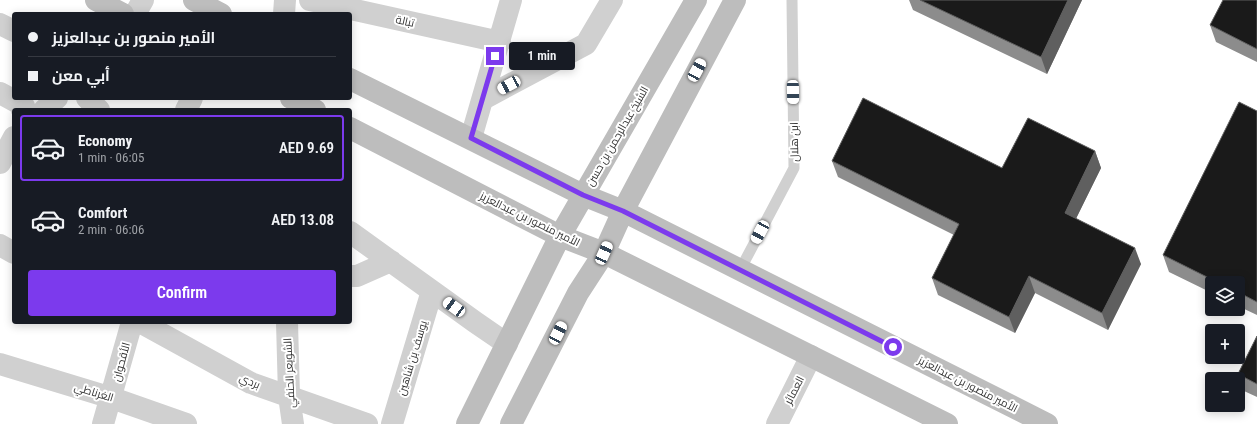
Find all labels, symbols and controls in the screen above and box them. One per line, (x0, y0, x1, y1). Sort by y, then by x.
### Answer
street label: تبالة (394, 13, 416, 30)
text: الأمير منصور بن عبدالعزيز (52, 29, 215, 47)
callout: 1 min (509, 42, 575, 70)
route end (486, 47, 504, 65)
text: 1 min (528, 48, 556, 63)
car (686, 57, 708, 83)
text: أبي معن (52, 67, 110, 85)
car (496, 74, 522, 96)
car (787, 80, 799, 104)
street label: الشيخ عبدالرحمن بن حسن (584, 84, 652, 189)
street label: ابن هلال (788, 122, 801, 162)
icon: car (30, 130, 66, 166)
text: Economy (78, 132, 132, 150)
text: AED 9.69 (279, 139, 334, 157)
text: 1 min · 06:05 (78, 150, 144, 165)
street label: الأمير منصور بن عبدالعزيز (477, 189, 582, 249)
icon: car (30, 202, 66, 238)
text: Comfort (78, 204, 127, 222)
text: AED 13.08 (271, 211, 334, 229)
car (749, 219, 771, 245)
text: 2 min · 06:06 (78, 222, 144, 237)
car (594, 240, 614, 266)
button: Confirm (28, 270, 336, 316)
map controls (1205, 276, 1245, 412)
button: layers (1205, 276, 1245, 316)
car (441, 295, 467, 319)
street label: يوسف بن شاهين (395, 319, 430, 397)
car (547, 320, 569, 346)
button: + (1205, 324, 1245, 364)
street label: الشويعر الحنفي (281, 337, 300, 408)
route start (884, 338, 902, 356)
street label: الأقحوان (110, 341, 133, 383)
street label: الأمير منصور بن عبدالعزيز (915, 353, 1020, 415)
street label: بردي (237, 371, 262, 394)
button: − (1205, 372, 1245, 412)
street label: العمائر (781, 374, 807, 407)
street label: الغرناطي (72, 380, 115, 407)

